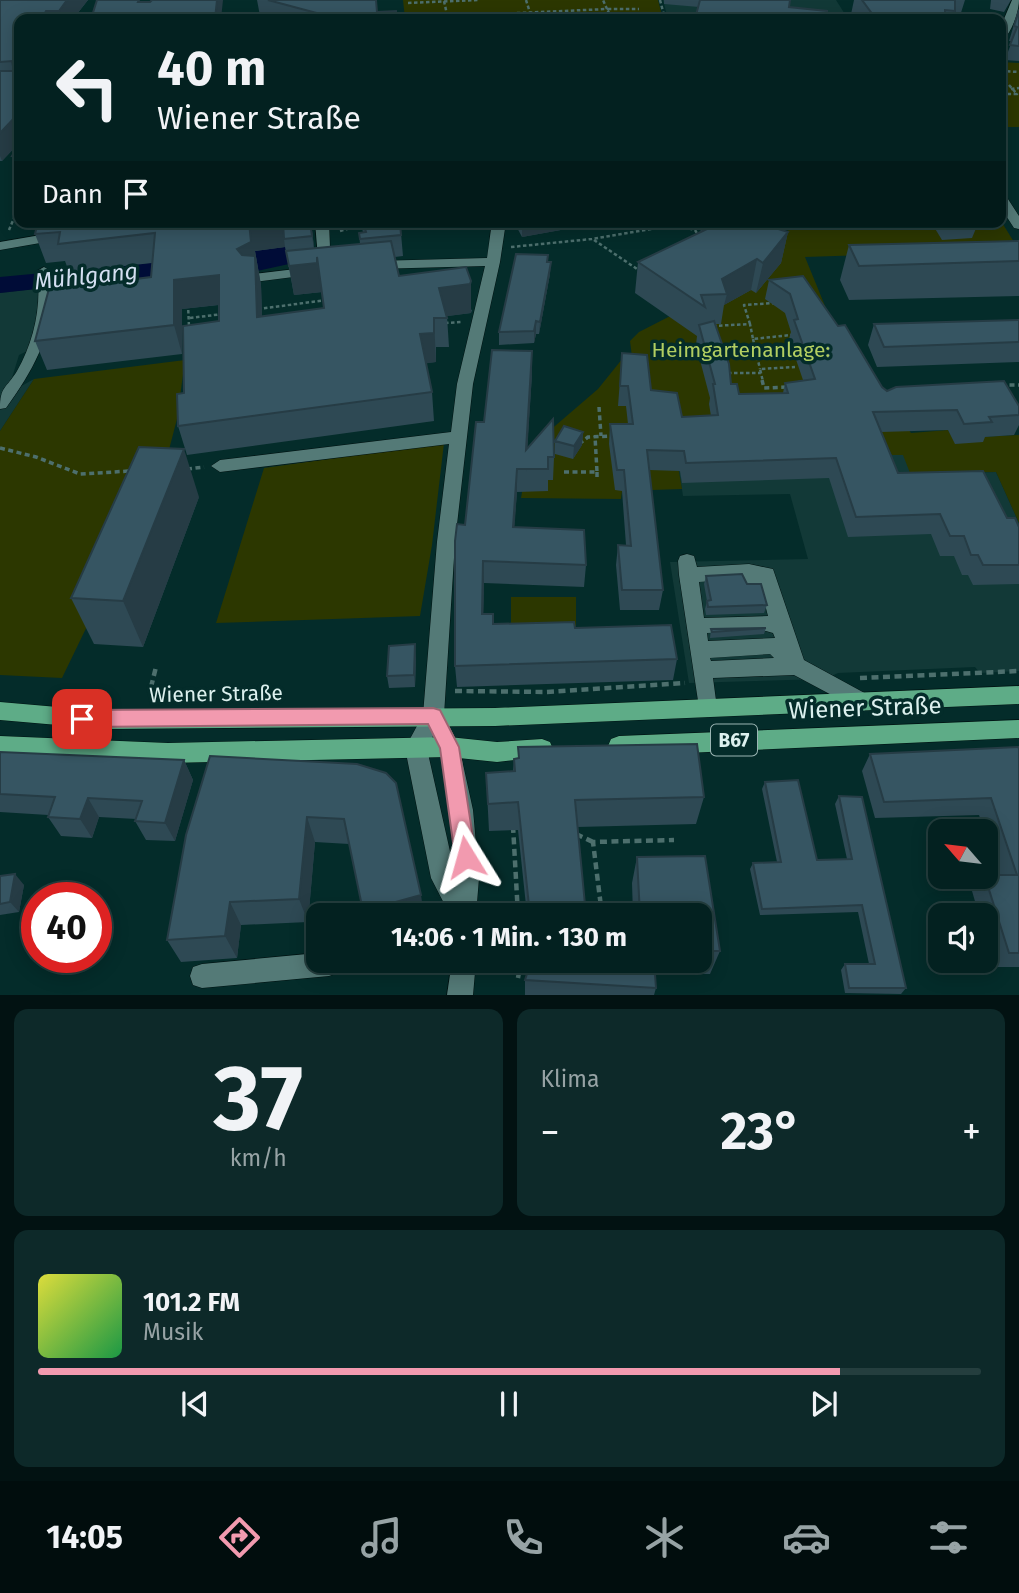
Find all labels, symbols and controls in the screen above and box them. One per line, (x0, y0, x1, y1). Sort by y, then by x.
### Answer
text: 40 m (157, 39, 266, 98)
icon: left (42, 42, 133, 133)
text: Wiener Straße (157, 99, 361, 137)
icon: arrive (117, 175, 155, 213)
text: Dann (42, 179, 103, 210)
water label: Mühlgang (33, 257, 139, 295)
park label: Heimgartenanlage: (652, 337, 830, 363)
street label: Wiener Straße (149, 680, 283, 708)
pin (52, 689, 112, 749)
street label: Wiener Straße (788, 691, 942, 725)
icon: arrive (63, 700, 101, 738)
road number: B67 (711, 724, 757, 755)
north arrow (928, 819, 998, 889)
map controls (928, 819, 998, 973)
position arrow (429, 820, 503, 894)
speed limit sign: 40 (21, 882, 112, 973)
button: sound (928, 903, 998, 973)
text: 14:06 · 1 Min. · 130 m (391, 922, 627, 953)
text: 37 (214, 1044, 303, 1153)
text: Klima (541, 1065, 600, 1093)
text: 23° (720, 1100, 801, 1163)
text: − (541, 1109, 560, 1155)
text: + (962, 1109, 981, 1155)
text: km/h (230, 1144, 287, 1172)
text: 101.2 FM (143, 1287, 240, 1318)
text: Musik (143, 1318, 203, 1346)
icon: previous (176, 1385, 214, 1423)
icon: pause (490, 1385, 528, 1423)
icon: next (805, 1385, 843, 1423)
icon: directions (215, 1513, 264, 1562)
icon: music (357, 1513, 406, 1562)
icon: phone (499, 1513, 548, 1562)
icon: climate (640, 1513, 689, 1562)
icon: car (782, 1513, 831, 1562)
icon: filters (924, 1513, 973, 1562)
text: 14:05 (46, 1518, 123, 1556)

